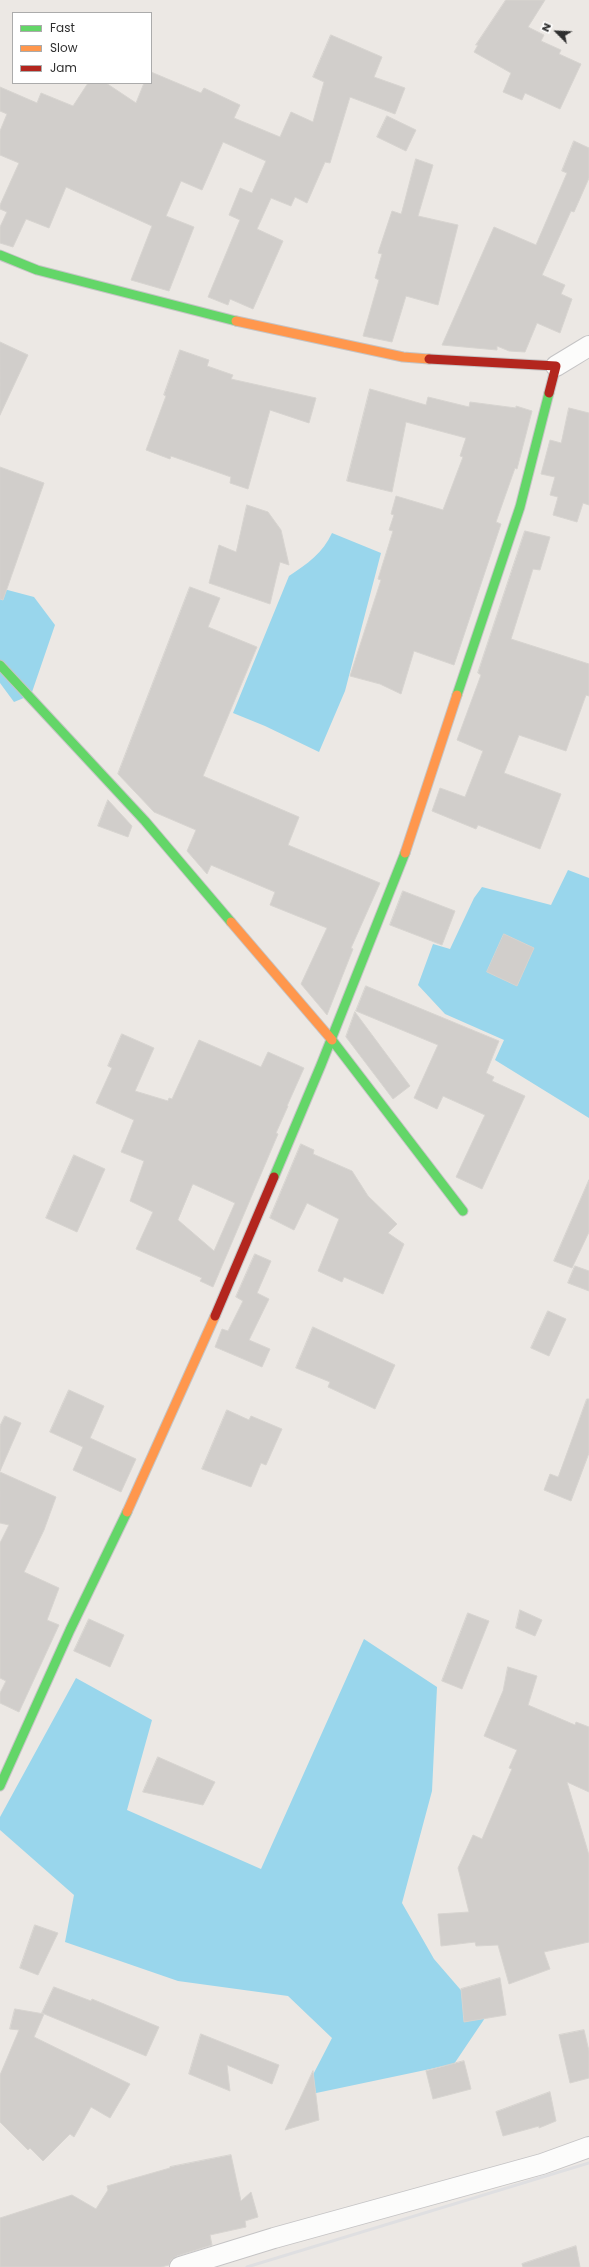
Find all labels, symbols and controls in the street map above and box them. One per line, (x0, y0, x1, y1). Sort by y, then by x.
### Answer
legend (12, 12, 152, 84)
north arrow (537, 12, 577, 52)
text: Fast (50, 19, 75, 36)
text: N (537, 20, 555, 34)
text: Slow (50, 39, 78, 56)
text: Jam (50, 59, 77, 76)

